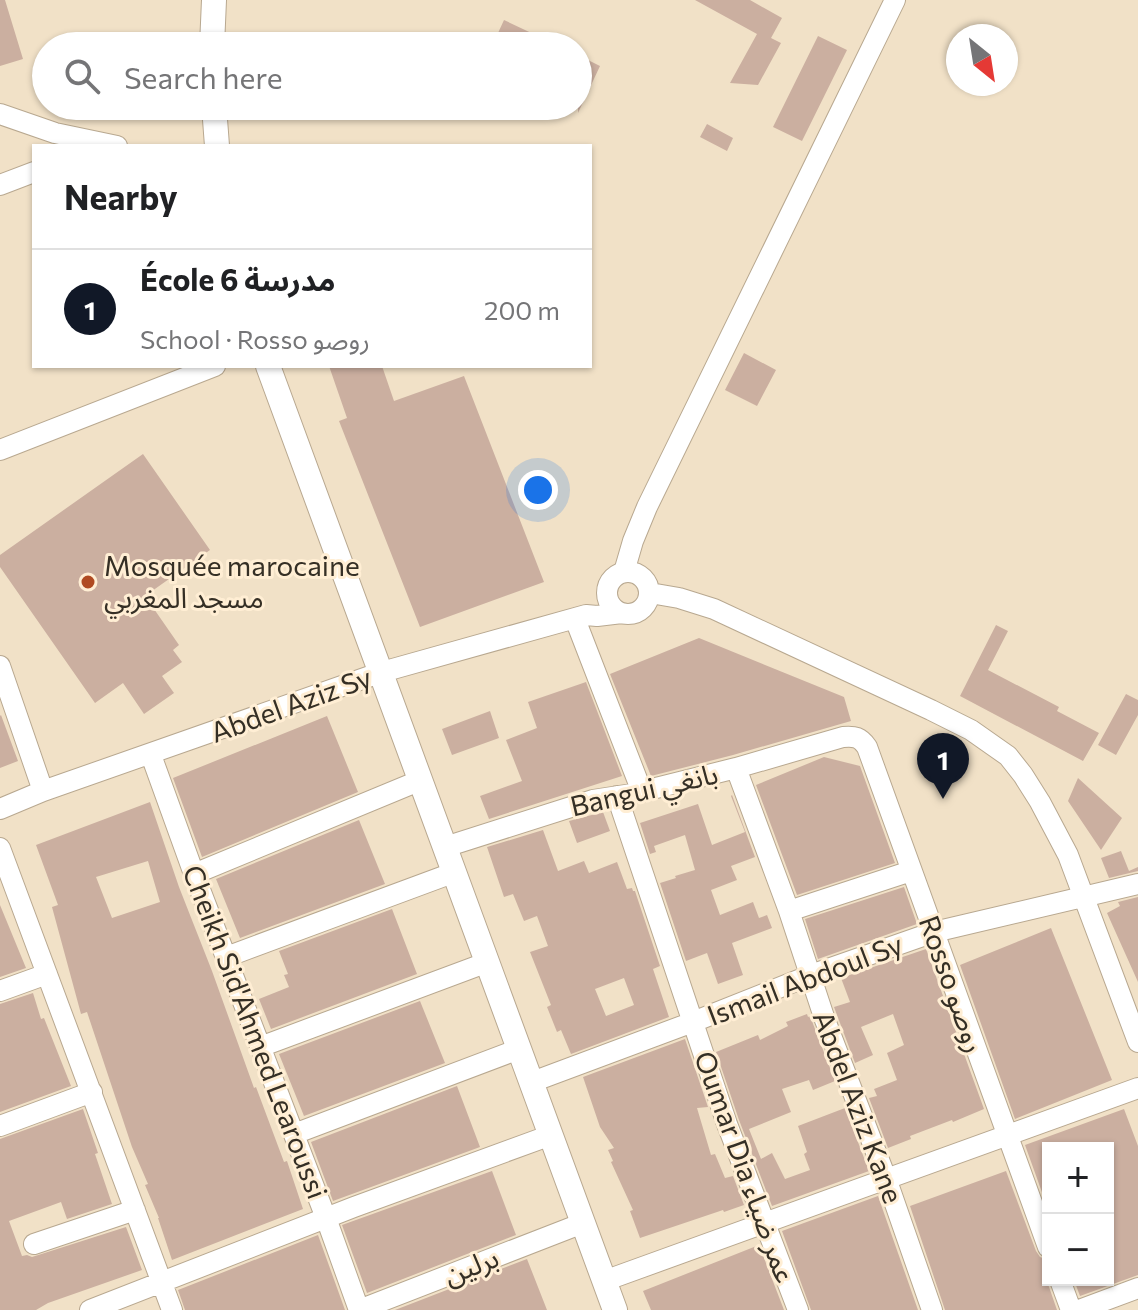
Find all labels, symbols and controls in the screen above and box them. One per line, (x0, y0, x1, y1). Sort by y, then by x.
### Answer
north arrow (946, 24, 1018, 96)
search box (32, 32, 592, 120)
icon: search (60, 54, 104, 98)
text: Search here (124, 58, 283, 95)
text: Nearby (64, 175, 178, 217)
text: École 6 مدرسة (140, 260, 335, 297)
text: 1 (84, 294, 96, 325)
text: 200 m (484, 294, 560, 325)
text: School · Rosso روصو (140, 323, 370, 354)
your location (518, 470, 558, 510)
place label: Mosquée marocaine مسجد المغربي (104, 548, 360, 619)
marker: Mosquée marocaine مسجد المغربي (79, 573, 97, 591)
street label: Abdel Aziz Sy (205, 659, 376, 749)
pin: 1 (917, 733, 969, 799)
street label: Bangui بانغي (567, 756, 722, 828)
street label: Cheikh Sid'Ahmed Learoussi (176, 860, 335, 1203)
street label: Rosso روصو (912, 911, 993, 1057)
street label: Ismail Abdoul Sy (702, 926, 907, 1032)
street label: Abdel Aziz Kane (807, 1006, 911, 1208)
street label: Oumar Dia عمر ضياء (687, 1046, 804, 1287)
map controls (1042, 1142, 1114, 1286)
button: + (1042, 1142, 1114, 1214)
button: − (1042, 1214, 1114, 1286)
street label: برلين (438, 1239, 503, 1292)

